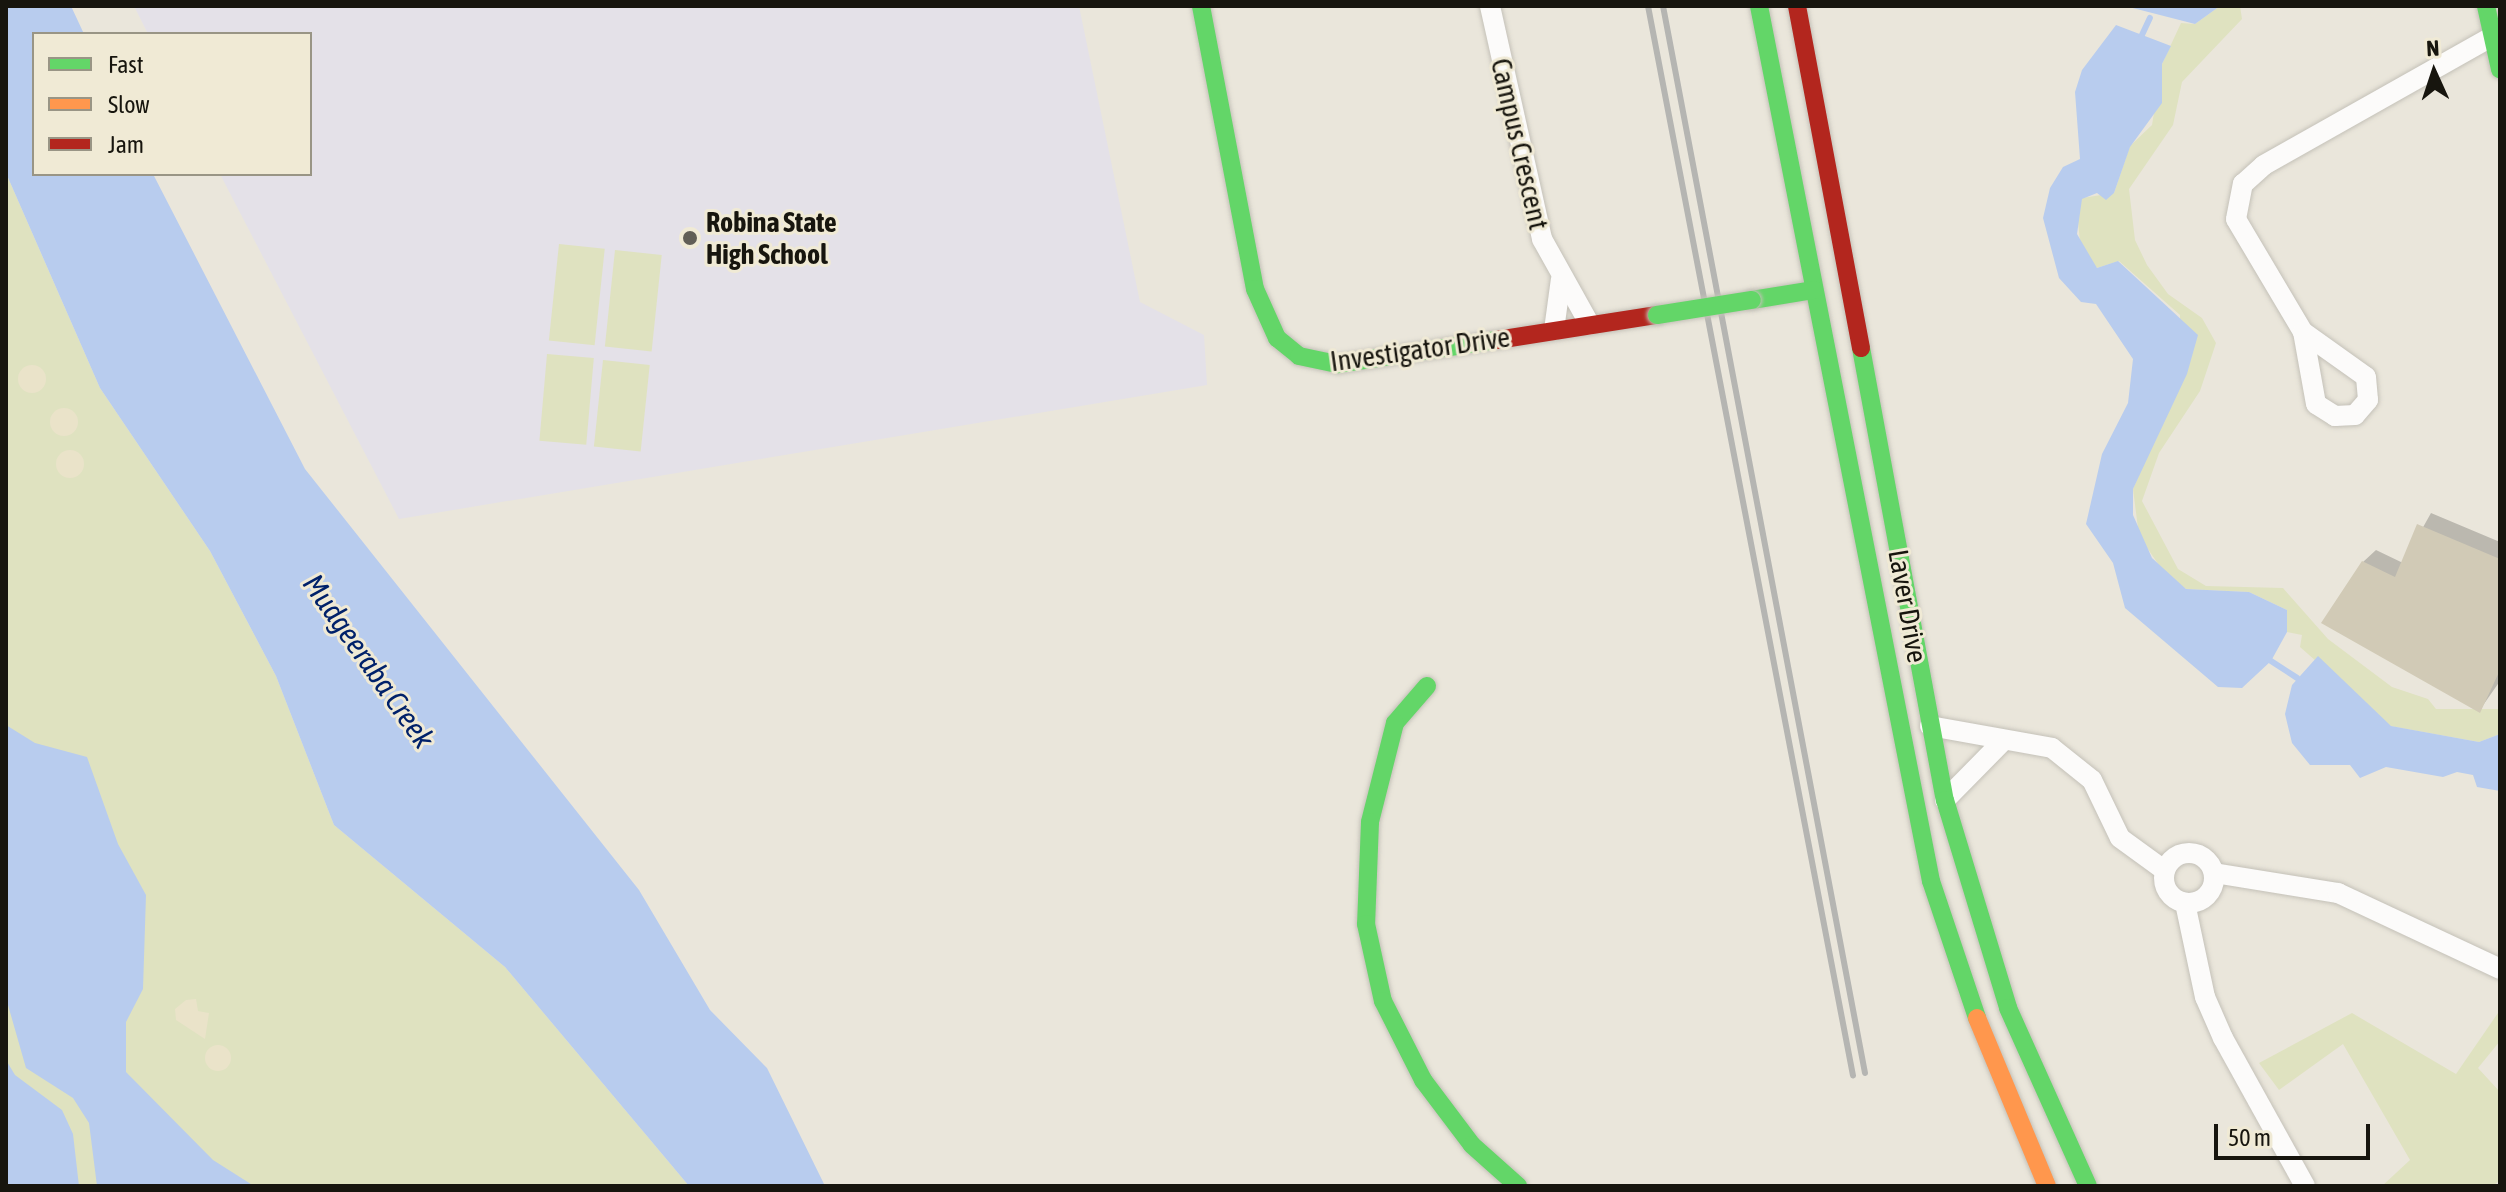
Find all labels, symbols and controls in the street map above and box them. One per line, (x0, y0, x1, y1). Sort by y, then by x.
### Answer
legend (32, 32, 312, 176)
north arrow (2394, 32, 2474, 112)
text: N (2426, 35, 2440, 61)
text: Fast (108, 51, 144, 78)
street label: Campus Crescent (1484, 55, 1556, 233)
text: Slow (108, 91, 150, 118)
text: Jam (108, 131, 144, 158)
place label: Robina State High School (706, 205, 837, 271)
marker: Robina State High School (681, 229, 699, 247)
street label: Investigator Drive (1328, 320, 1512, 378)
street label: Laver Drive (1882, 547, 1934, 665)
water label: Mudgeeraba Creek (296, 567, 442, 755)
scale bar (2218, 1108, 2374, 1158)
text: 50 m (2228, 1124, 2271, 1151)

